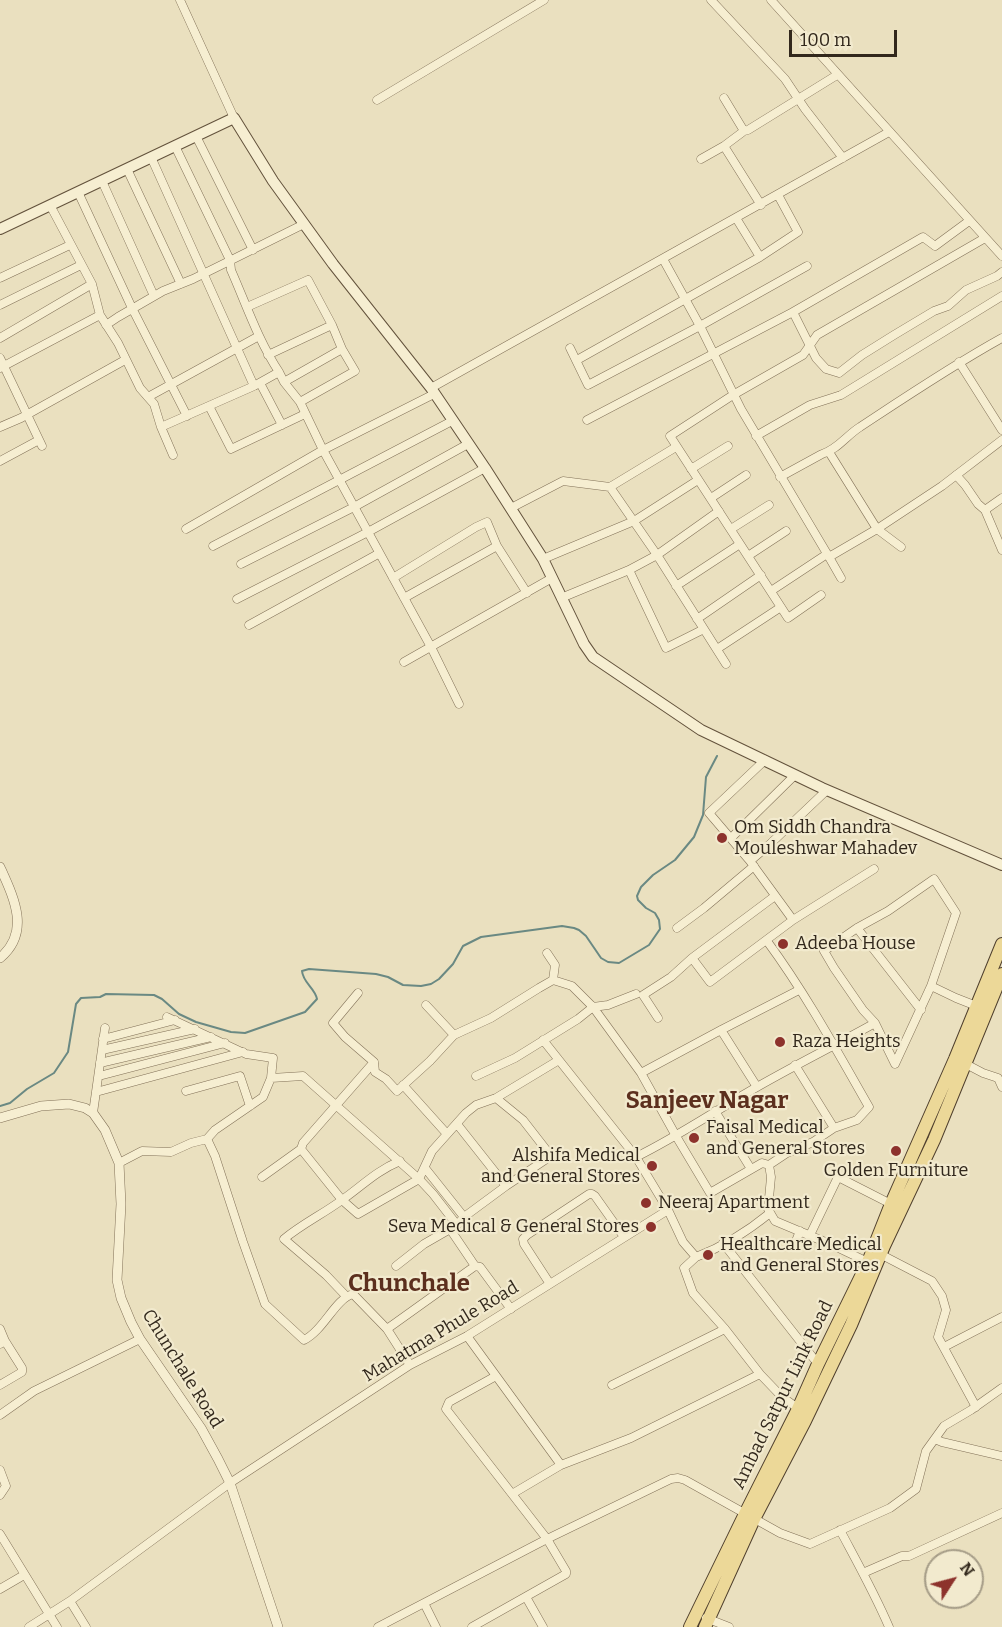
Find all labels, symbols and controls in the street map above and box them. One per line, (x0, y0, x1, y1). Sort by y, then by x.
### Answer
scale bar (792, 18, 900, 56)
text: 100 m (800, 29, 851, 51)
place label: Om Siddh Chandra Mouleshwar Mahadev (734, 817, 917, 860)
marker: Om Siddh Chandra Mouleshwar Mahadev (715, 831, 729, 845)
place label: Adeeba House (795, 933, 916, 955)
marker: Adeeba House (776, 937, 790, 951)
place label: Raza Heights (792, 1031, 901, 1053)
marker: Raza Heights (773, 1035, 787, 1049)
district label: Sanjeev Nagar (625, 1087, 789, 1115)
place label: Faisal Medical and General Stores (706, 1117, 865, 1160)
marker: Faisal Medical and General Stores (687, 1131, 701, 1145)
marker: Golden Furniture (889, 1144, 903, 1158)
place label: Alshifa Medical and General Stores (481, 1145, 640, 1188)
marker: Alshifa Medical and General Stores (645, 1159, 659, 1173)
place label: Golden Furniture (824, 1160, 968, 1182)
place label: Neeraj Apartment (658, 1192, 810, 1214)
marker: Neeraj Apartment (639, 1196, 653, 1210)
place label: Seva Medical & General Stores (388, 1216, 639, 1238)
marker: Seva Medical & General Stores (644, 1220, 658, 1234)
place label: Healthcare Medical and General Stores (720, 1234, 882, 1276)
marker: Healthcare Medical and General Stores (701, 1248, 715, 1262)
district label: Chunchale (348, 1270, 470, 1298)
street label: Mahatma Phule Road (359, 1277, 523, 1387)
street label: Ambad Satpur Link Road (728, 1297, 838, 1493)
street label: Chunchale Road (137, 1306, 227, 1432)
north arrow (924, 1549, 984, 1609)
text: N (956, 1559, 979, 1580)

